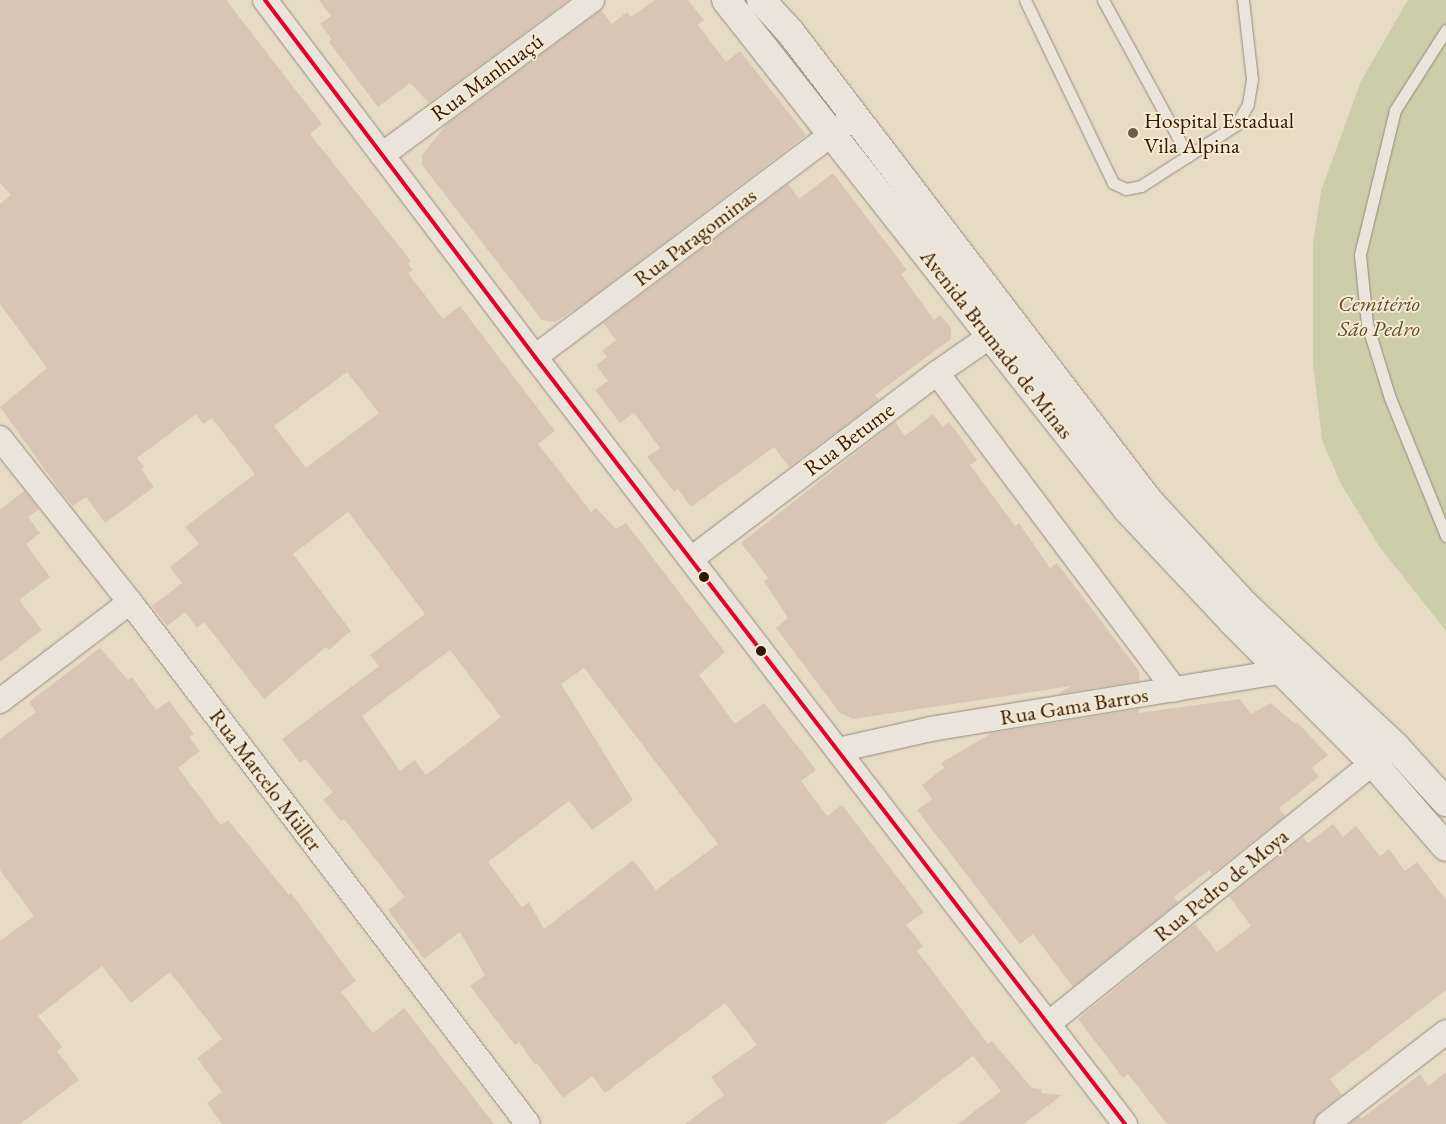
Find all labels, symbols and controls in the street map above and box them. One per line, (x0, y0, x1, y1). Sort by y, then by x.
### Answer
street label: Rua Manhuaçú (426, 27, 548, 127)
place label: Hospital Estadual Vila Alpina (1144, 107, 1294, 158)
marker: Hospital Estadual Vila Alpina (1126, 126, 1140, 140)
street label: Rua Paragominas (628, 182, 762, 292)
street label: Avenida Brumado de Minas (915, 244, 1079, 444)
park label: Cemitério São Pedro (1338, 290, 1420, 342)
street label: Rua Betume (799, 397, 899, 481)
unlabelled marker (699, 572, 709, 582)
unlabelled marker (756, 646, 766, 656)
street label: Rua Gama Barros (998, 681, 1150, 731)
street label: Rua Marcelo Müller (204, 704, 328, 856)
street label: Rua Pedro de Moya (1148, 823, 1294, 947)

